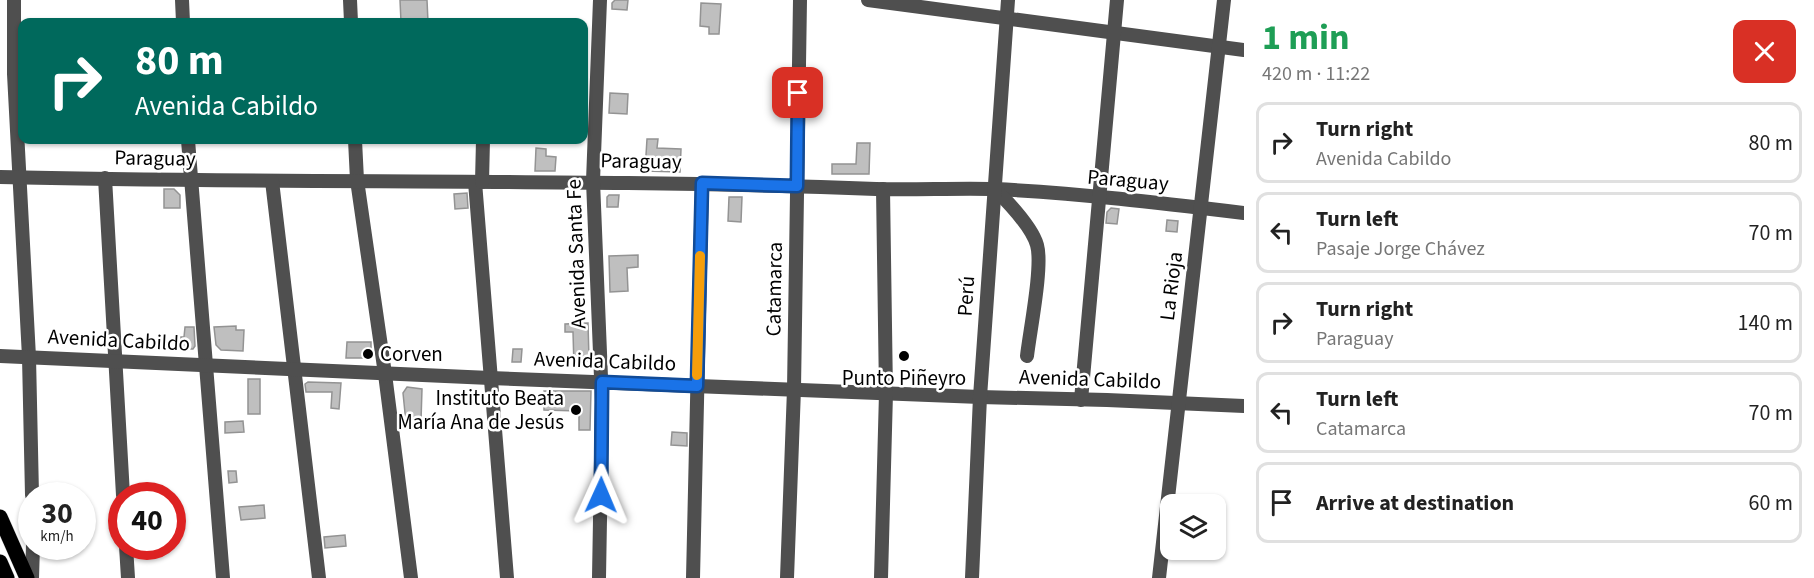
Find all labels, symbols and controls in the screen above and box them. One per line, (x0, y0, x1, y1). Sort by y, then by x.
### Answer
text: 1 min (1262, 12, 1350, 63)
button: close (1733, 20, 1796, 83)
text: 80 m (135, 31, 224, 91)
icon: right (36, 42, 114, 120)
text: 420 m · 11:22 (1262, 60, 1370, 88)
pin (772, 67, 823, 118)
icon: arrive (781, 76, 814, 109)
text: Avenida Cabildo (135, 87, 318, 126)
text: Turn right (1316, 113, 1413, 145)
icon: right (1265, 126, 1298, 159)
text: 80 m (1748, 127, 1793, 159)
street label: Paraguay (114, 142, 196, 174)
street label: Paraguay (600, 145, 682, 177)
text: Avenida Cabildo (1316, 145, 1451, 173)
street label: Paraguay (1086, 162, 1170, 199)
street label: Avenida Santa Fe (558, 179, 594, 329)
text: Turn left (1316, 203, 1398, 235)
icon: left (1265, 216, 1298, 249)
text: 70 m (1748, 217, 1793, 249)
text: Pasaje Jorge Chávez (1316, 235, 1485, 263)
street label: Catamarca (758, 241, 790, 337)
street label: La Rioja (1152, 250, 1190, 322)
street label: Perú (950, 275, 982, 317)
text: Turn right (1316, 293, 1413, 325)
icon: right (1265, 306, 1298, 339)
text: 140 m (1738, 307, 1793, 339)
street label: Avenida Cabildo (47, 321, 191, 359)
text: Paraguay (1316, 325, 1393, 353)
place label: Corven (380, 339, 443, 369)
street label: Avenida Cabildo (533, 344, 677, 378)
marker: Corven (361, 347, 375, 361)
marker: Punto Piñeyro (897, 349, 911, 363)
street label: Avenida Cabildo (1018, 362, 1162, 396)
place label: Punto Piñeyro (842, 363, 966, 393)
place label: Instituto Beata María Ana de Jesús (397, 383, 564, 437)
text: Turn left (1316, 383, 1398, 415)
icon: left (1265, 396, 1298, 429)
text: 70 m (1748, 397, 1793, 429)
marker: Instituto Beata María Ana de Jesús (569, 403, 583, 417)
text: Catamarca (1316, 415, 1406, 443)
position arrow (569, 463, 633, 527)
speed limit sign: 40 (108, 482, 186, 560)
icon: arrive (1265, 486, 1298, 519)
text: Arrive at destination (1316, 487, 1514, 519)
text: 60 m (1748, 487, 1793, 519)
text: 30 (41, 492, 73, 535)
map controls (1160, 494, 1226, 560)
button: layers (1160, 494, 1226, 560)
text: km/h (40, 526, 74, 547)

